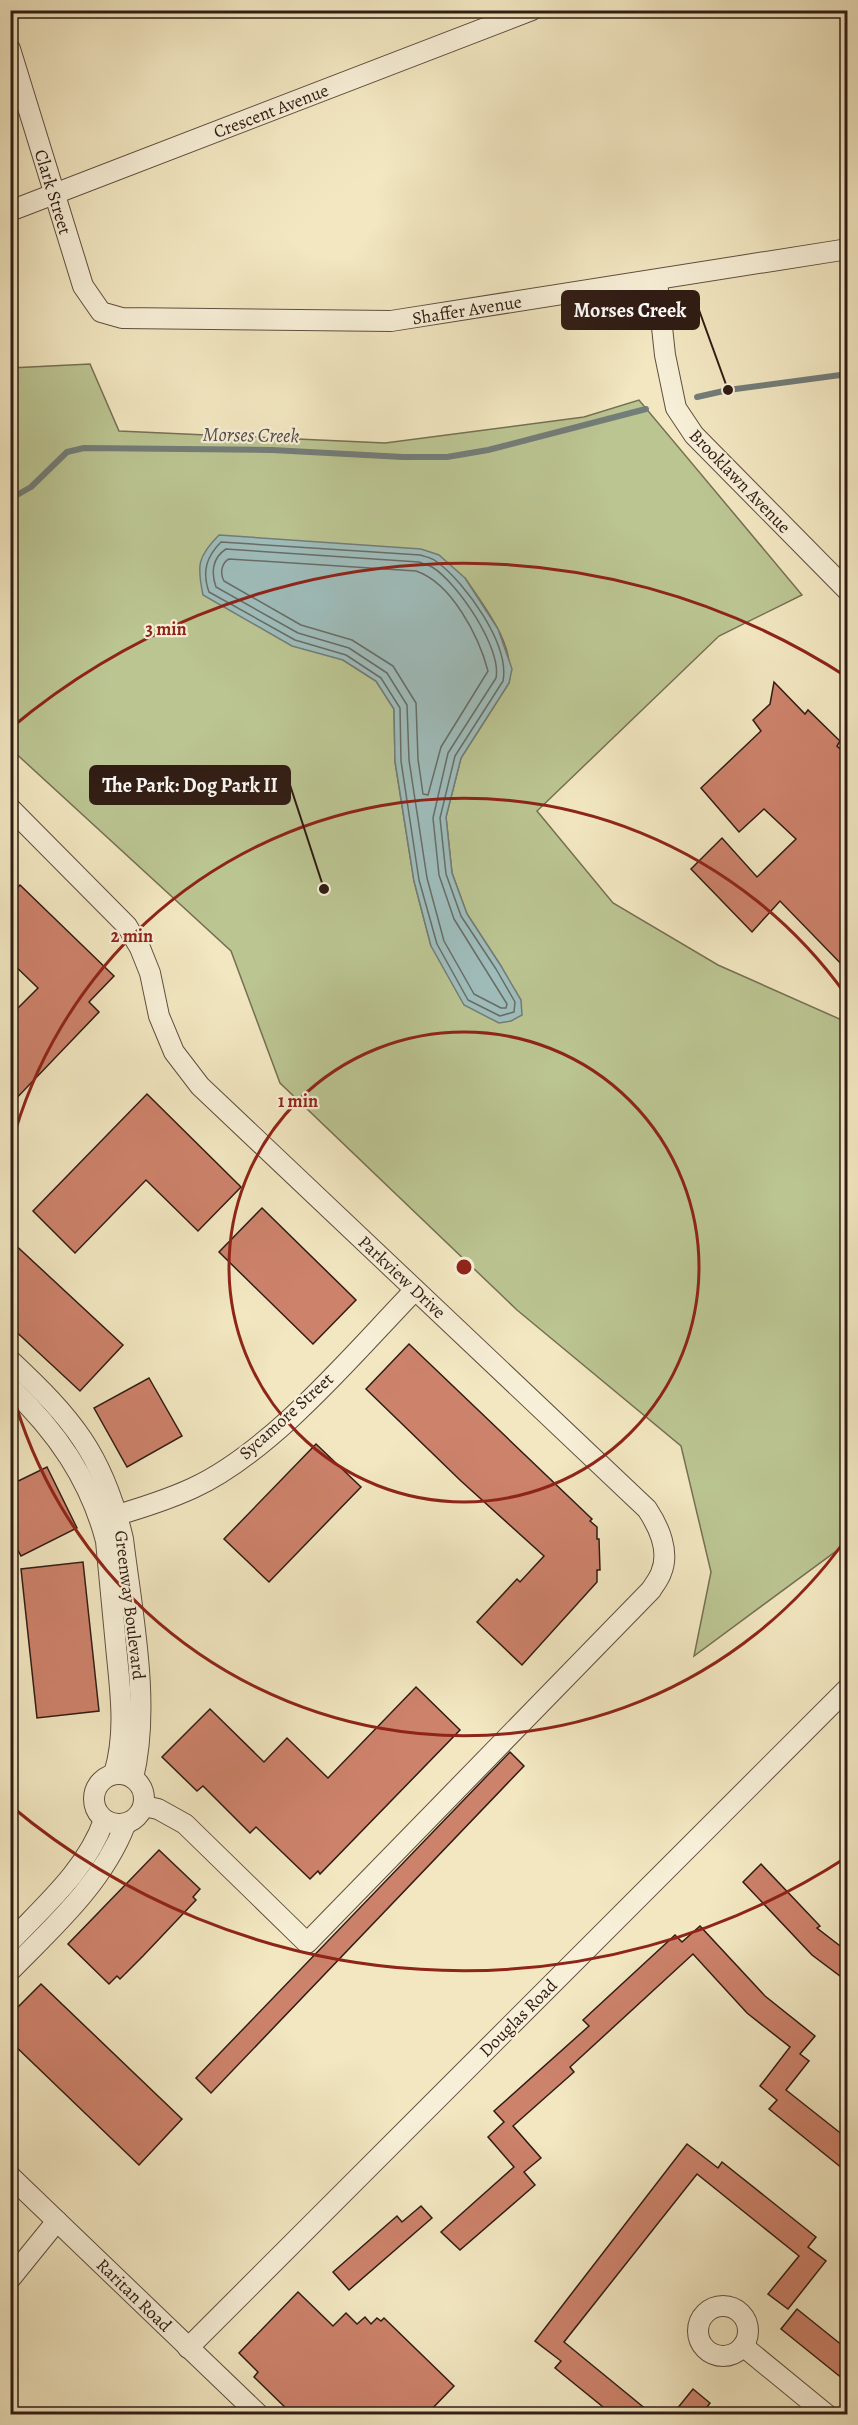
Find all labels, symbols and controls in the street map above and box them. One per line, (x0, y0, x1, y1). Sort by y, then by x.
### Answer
street label: Crescent Avenue (210, 78, 332, 144)
street label: Clark Street (29, 147, 77, 238)
street label: Shaffer Avenue (411, 290, 523, 330)
callout: Morses Creek (562, 291, 699, 329)
text: Morses Creek (574, 297, 687, 324)
water label: Morses Creek (202, 421, 300, 449)
street label: Brooklawn Avenue (684, 424, 796, 538)
text: 3 min (145, 617, 187, 641)
callout: The Park: Dog Park II (90, 766, 290, 804)
text: The Park: Dog Park II (102, 772, 278, 799)
text: 2 min (111, 924, 153, 948)
text: 1 min (278, 1089, 318, 1113)
street label: Parkview Drive (353, 1230, 451, 1324)
centre of rings (454, 1257, 474, 1277)
street label: Sycamore Street (234, 1367, 338, 1465)
street label: Greenway Boulevard (109, 1529, 151, 1681)
street label: Douglas Road (474, 1973, 563, 2062)
street label: Raritan Road (91, 2253, 177, 2337)

